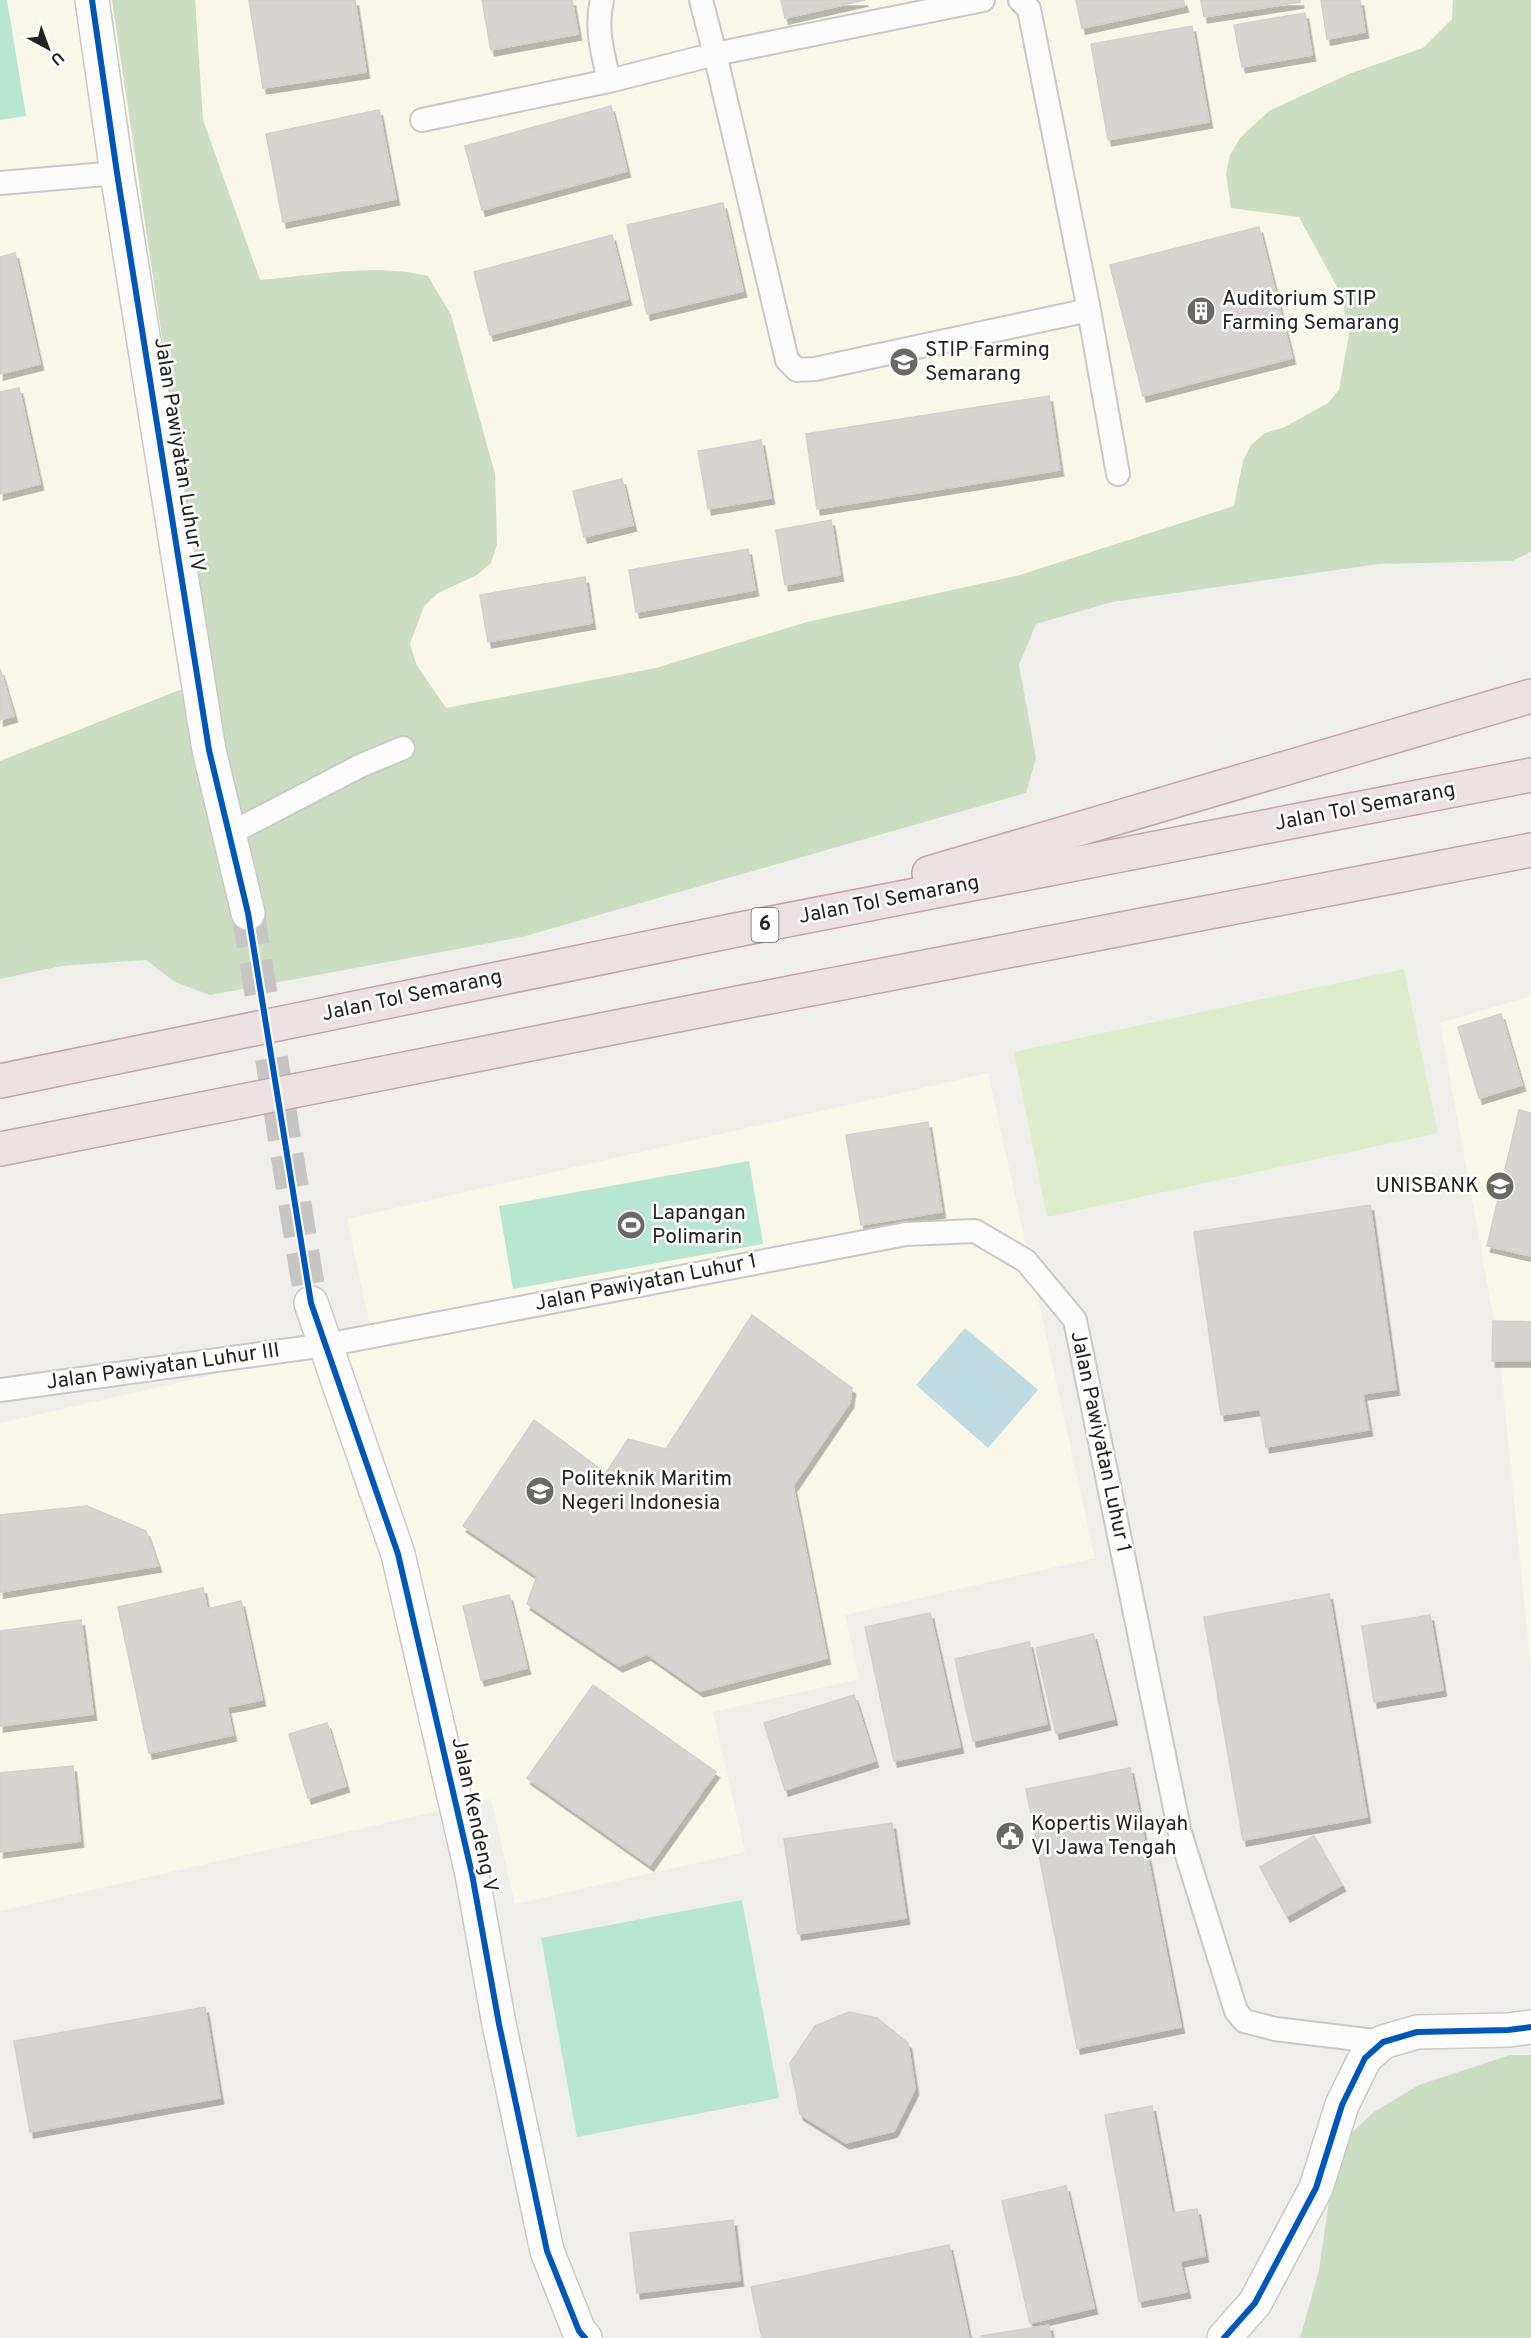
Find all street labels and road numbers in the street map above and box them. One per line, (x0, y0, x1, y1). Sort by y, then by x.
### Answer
street label: Jalan Pawiyatan Luhur IV (147, 336, 211, 574)
street label: Jalan Tol Semarang (1272, 776, 1458, 838)
street label: Jalan Tol Semarang (796, 869, 982, 931)
road number: 6 (752, 908, 778, 942)
street label: Jalan Tol Semarang (319, 964, 505, 1028)
street label: Jalan Pawiyatan Luhur 1 (533, 1248, 759, 1318)
street label: Jalan Pawiyatan Luhur 1 (1063, 1329, 1137, 1555)
street label: Jalan Pawiyatan Luhur III (45, 1337, 281, 1397)
street label: Jalan Kendeng V (444, 1735, 504, 1895)

